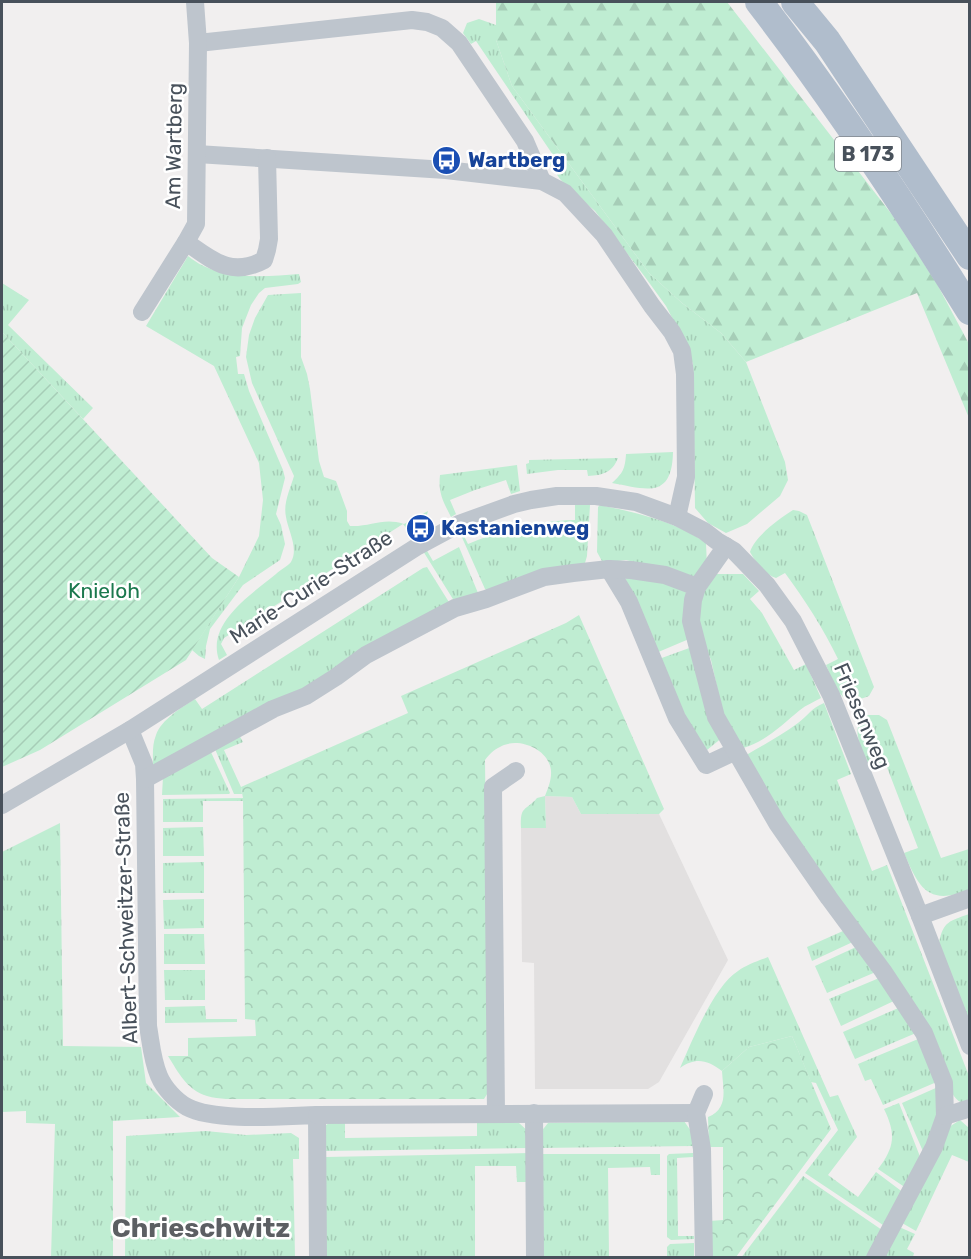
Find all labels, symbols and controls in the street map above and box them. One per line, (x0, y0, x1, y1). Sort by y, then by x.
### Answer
street label: Am Wartberg (160, 83, 187, 209)
road number: B 173 (835, 137, 901, 171)
bus stop icon: Wartberg (431, 144, 463, 176)
place label: Wartberg (468, 147, 565, 172)
bus stop icon: Kastanienweg (404, 512, 436, 544)
place label: Kastanienweg (441, 515, 589, 540)
street label: Marie-Curie-Straße (225, 525, 397, 649)
park label: Knieloh (68, 578, 140, 603)
street label: Friesenweg (829, 659, 896, 773)
street label: Albert-Schweitzer-Straße (109, 792, 142, 1044)
district label: Chrieschwitz (112, 1212, 290, 1244)

